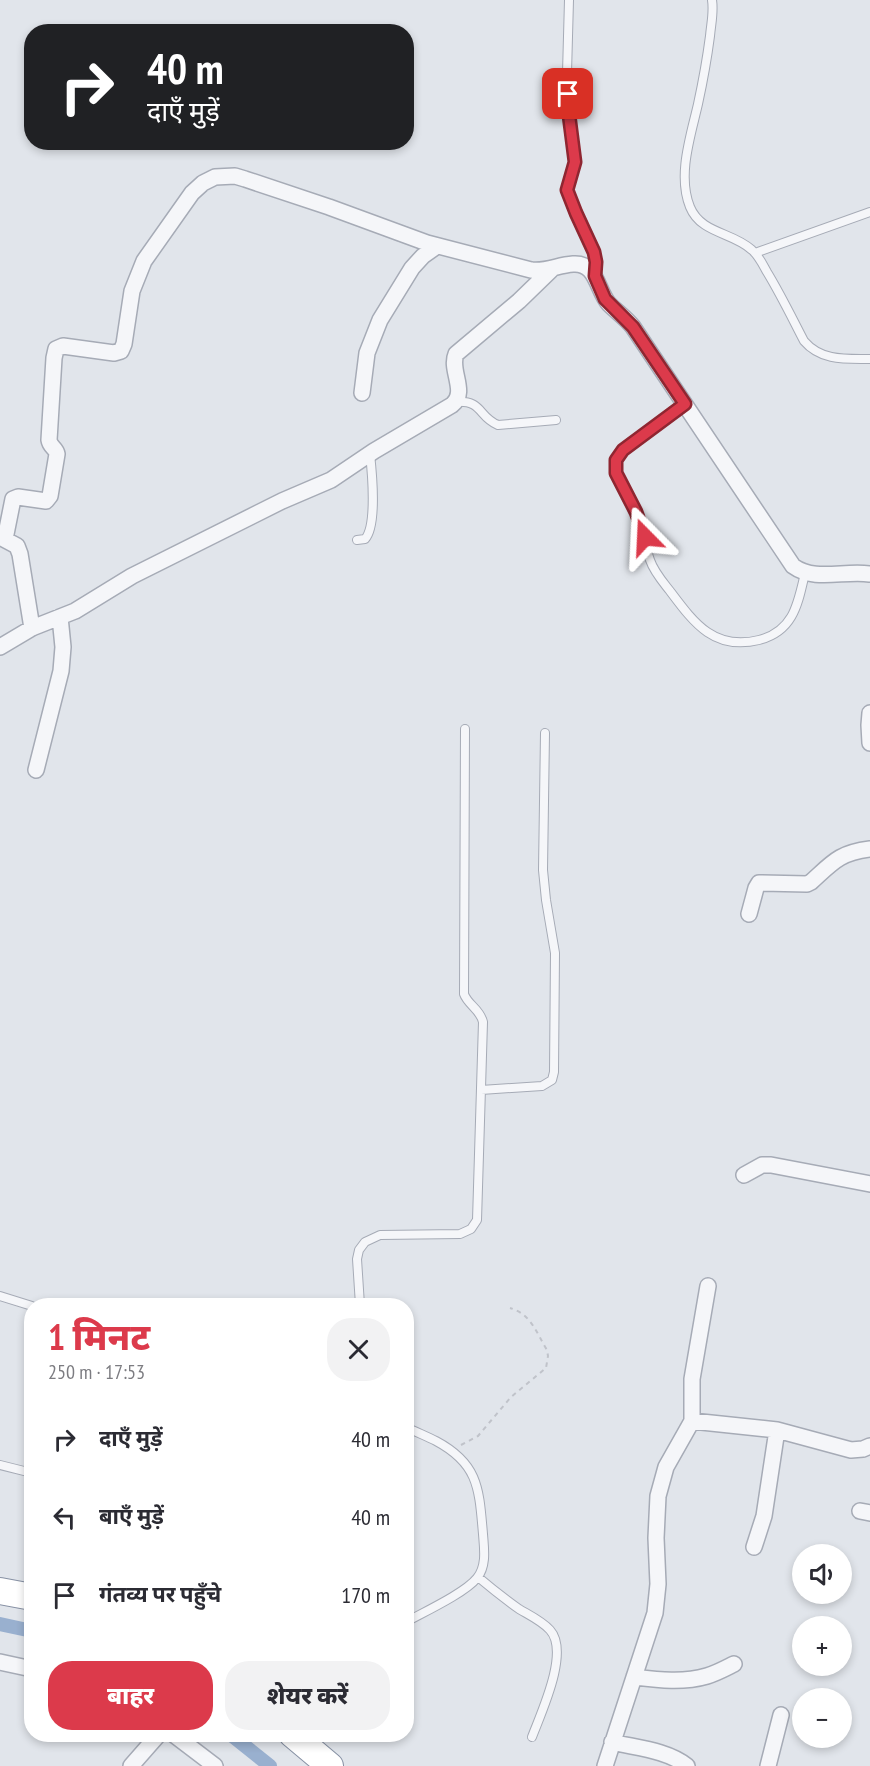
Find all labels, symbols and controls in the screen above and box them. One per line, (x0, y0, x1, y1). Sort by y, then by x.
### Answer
text: 40 m (147, 41, 224, 96)
icon: right (48, 48, 126, 126)
pin (542, 68, 593, 119)
icon: arrive (551, 77, 584, 110)
text: दाएँ मुड़ें (147, 94, 220, 128)
position arrow (613, 505, 677, 569)
text: 1 मिनट (48, 1313, 150, 1360)
button: close (327, 1318, 390, 1381)
text: 250 m · 17:53 (48, 1359, 145, 1385)
icon: right (48, 1423, 81, 1456)
text: दाएँ मुड़ें (99, 1424, 163, 1452)
text: 40 m (351, 1425, 390, 1453)
icon: left (48, 1501, 81, 1534)
text: बाएँ मुड़ें (99, 1502, 164, 1530)
text: 40 m (351, 1503, 390, 1531)
map controls (792, 1544, 852, 1748)
button: sound (792, 1544, 852, 1604)
icon: arrive (48, 1579, 81, 1612)
text: गंतव्य पर पहुँचे (99, 1580, 221, 1608)
text: 170 m (341, 1581, 390, 1609)
button: + (792, 1616, 852, 1676)
button: बाहर (48, 1661, 213, 1730)
button: शेयर करें (225, 1661, 390, 1730)
button: − (792, 1688, 852, 1748)

